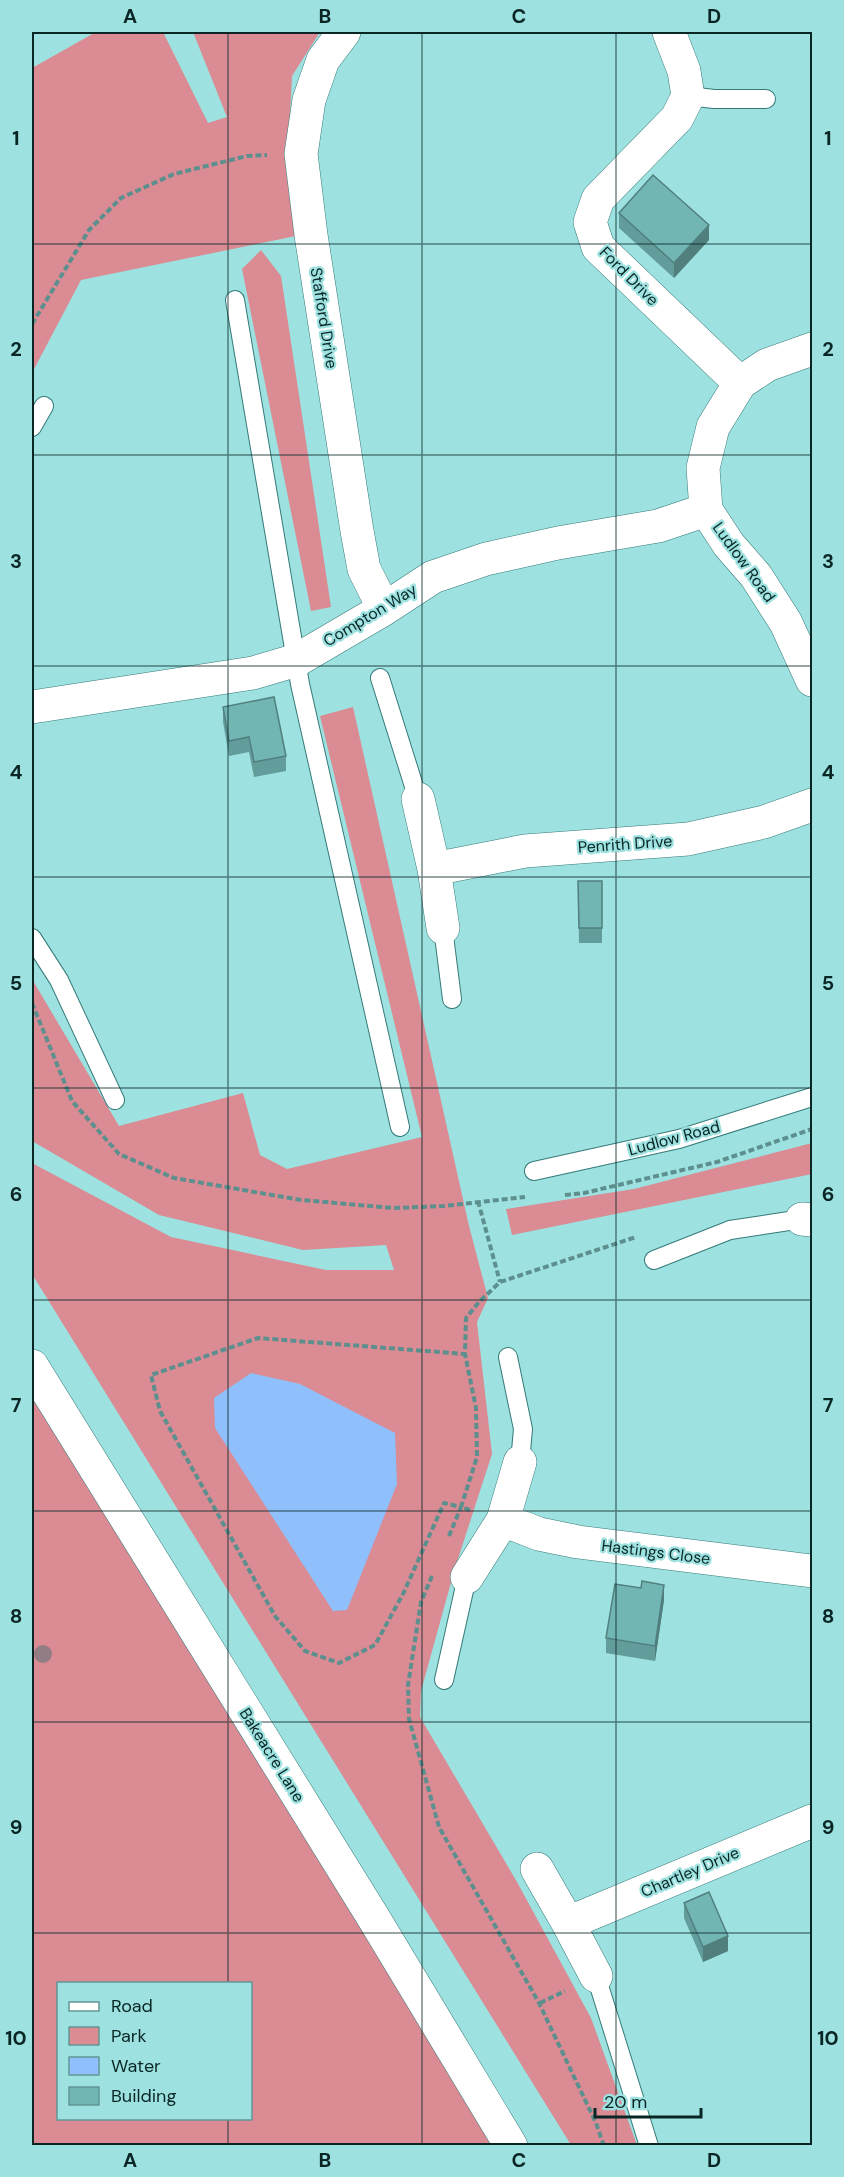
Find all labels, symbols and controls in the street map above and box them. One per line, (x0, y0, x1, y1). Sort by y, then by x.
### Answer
text: A (123, 3, 137, 29)
text: B (319, 3, 331, 29)
text: C (512, 3, 526, 29)
text: D (707, 3, 721, 29)
text: 1 (12, 125, 20, 151)
text: 1 (824, 125, 832, 151)
street label: Ford Drive (595, 242, 663, 310)
street label: Stafford Drive (306, 266, 342, 370)
text: 2 (10, 336, 22, 362)
text: 2 (822, 336, 834, 362)
street label: Ludlow Road (708, 518, 780, 606)
text: 3 (10, 548, 22, 574)
text: 3 (822, 548, 834, 574)
street label: Compton Way (319, 579, 421, 651)
text: 4 (10, 759, 23, 785)
text: 4 (822, 759, 835, 785)
street label: Penrith Drive (577, 830, 673, 858)
text: 5 (10, 970, 22, 996)
text: 5 (822, 970, 834, 996)
street label: Ludlow Road (626, 1116, 722, 1160)
text: 6 (10, 1181, 22, 1207)
text: 6 (822, 1181, 834, 1207)
text: 7 (11, 1392, 22, 1418)
text: 7 (823, 1392, 834, 1418)
street label: Hastings Close (600, 1535, 712, 1569)
text: 8 (10, 1603, 22, 1629)
text: 8 (822, 1603, 834, 1629)
street label: Bakeacre Lane (235, 1704, 309, 1806)
text: 9 (10, 1814, 22, 1840)
text: 9 (822, 1814, 834, 1840)
street label: Chartley Drive (638, 1842, 742, 1902)
legend (57, 1982, 252, 2120)
text: Road (111, 1994, 153, 2018)
text: Park (111, 2024, 147, 2048)
text: 10 (5, 2025, 27, 2051)
text: 10 (817, 2025, 839, 2051)
text: Water (111, 2054, 161, 2078)
scale bar (595, 2081, 702, 2119)
text: Building (111, 2084, 176, 2108)
text: 20 m (604, 2090, 647, 2114)
text: A (123, 2147, 137, 2173)
text: B (319, 2147, 331, 2173)
text: C (512, 2147, 526, 2173)
text: D (707, 2147, 721, 2173)

